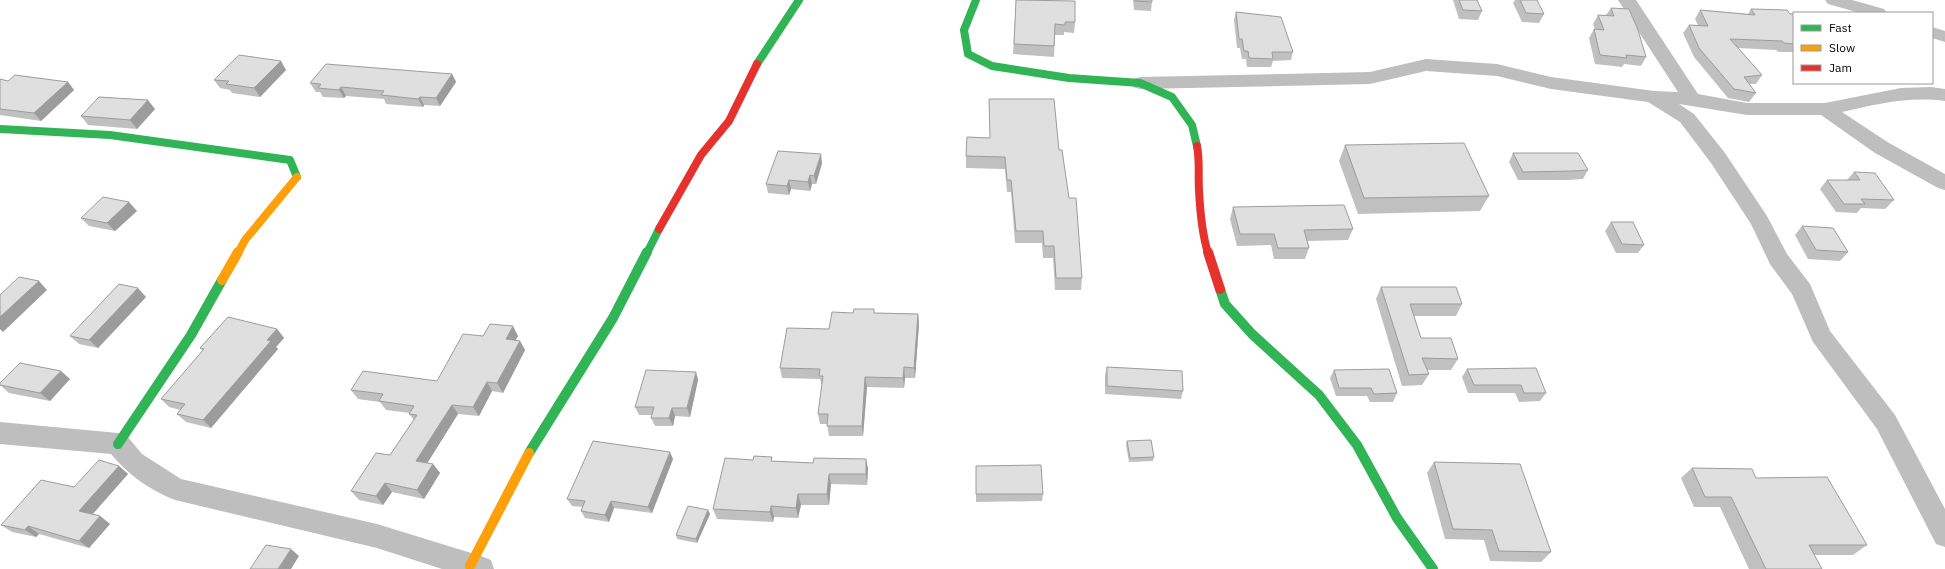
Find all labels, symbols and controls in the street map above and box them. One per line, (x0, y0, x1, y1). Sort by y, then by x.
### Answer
legend (1793, 12, 1933, 84)
text: Fast (1829, 20, 1852, 35)
text: Slow (1829, 40, 1855, 55)
text: Jam (1829, 60, 1852, 75)

